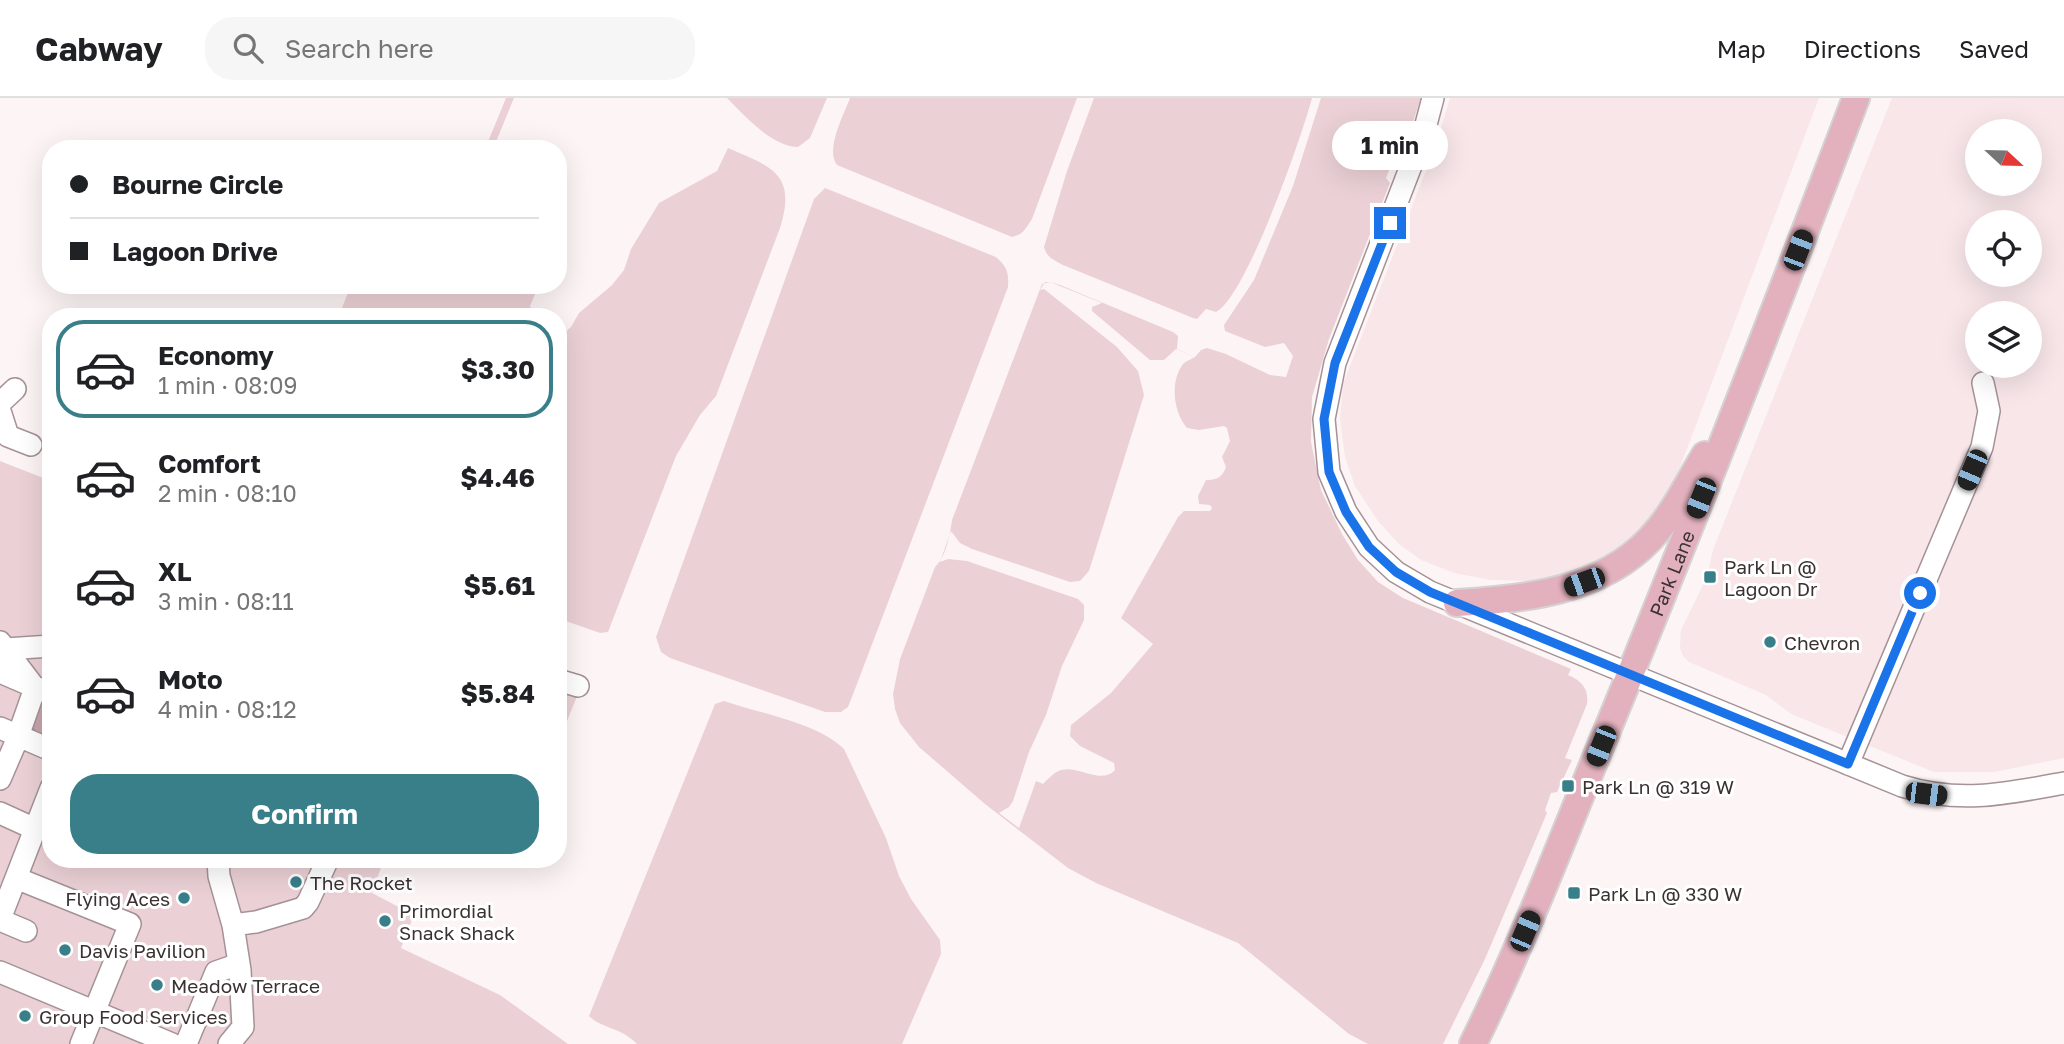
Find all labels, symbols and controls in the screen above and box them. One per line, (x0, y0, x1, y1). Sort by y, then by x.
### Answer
search box (205, 17, 695, 80)
text: Cabway (35, 29, 163, 68)
icon: search (229, 29, 267, 67)
text: Search here (285, 33, 434, 64)
text: Map (1717, 34, 1766, 63)
text: Directions (1804, 34, 1921, 63)
text: Saved (1959, 34, 2029, 63)
north arrow (1965, 119, 2042, 196)
map controls (1965, 119, 2042, 378)
callout: 1 min (1332, 122, 1448, 170)
text: 1 min (1361, 131, 1419, 159)
text: Bourne Circle (112, 169, 283, 200)
route end (1374, 207, 1406, 239)
button: locate (1965, 210, 2042, 287)
car (1781, 227, 1816, 273)
text: Lagoon Drive (112, 236, 278, 267)
button: layers (1965, 301, 2042, 378)
icon: car (74, 338, 137, 401)
text: Economy (158, 340, 274, 371)
text: $3.30 (461, 354, 535, 385)
text: 1 min · 08:09 (158, 371, 297, 399)
icon: car (74, 446, 137, 509)
car (1955, 447, 1990, 493)
text: Comfort (158, 448, 261, 479)
text: $4.46 (460, 462, 535, 493)
car (1684, 475, 1719, 521)
text: 2 min · 08:10 (158, 479, 297, 507)
street label: Park Lane (1644, 527, 1699, 619)
icon: car (74, 554, 137, 617)
place label: Park Ln @ Lagoon Dr (1724, 555, 1818, 600)
text: XL (158, 556, 192, 587)
car (1561, 565, 1608, 599)
marker: Park Ln @ Lagoon Dr (1702, 569, 1718, 585)
text: $5.61 (463, 570, 535, 601)
route start (1904, 577, 1936, 609)
text: 3 min · 08:11 (158, 587, 294, 615)
place label: Chevron (1784, 631, 1860, 654)
marker: Chevron (1762, 634, 1778, 650)
icon: car (74, 662, 137, 725)
text: Moto (158, 664, 223, 695)
text: $5.84 (461, 678, 535, 709)
text: 4 min · 08:12 (158, 695, 297, 723)
car (1584, 723, 1619, 769)
button: Confirm (70, 774, 539, 854)
place label: Park Ln @ 319 W (1582, 775, 1734, 798)
marker: Park Ln @ 319 W (1560, 778, 1576, 794)
car (1904, 781, 1949, 807)
place label: The Rocket (310, 871, 413, 894)
marker: The Rocket (288, 874, 304, 890)
place label: Park Ln @ 330 W (1588, 882, 1742, 905)
marker: Park Ln @ 330 W (1566, 885, 1582, 901)
place label: Flying Aces (65, 887, 170, 910)
marker: Flying Aces (176, 890, 192, 906)
place label: Primordial Snack Shack (399, 899, 515, 944)
car (1508, 908, 1543, 954)
marker: Primordial Snack Shack (377, 913, 393, 929)
place label: Davis Pavilion (79, 939, 206, 962)
marker: Davis Pavilion (57, 942, 73, 958)
place label: Meadow Terrace (171, 974, 320, 997)
marker: Meadow Terrace (149, 977, 165, 993)
place label: Group Food Services (39, 1005, 228, 1028)
marker: Group Food Services (17, 1008, 33, 1024)

